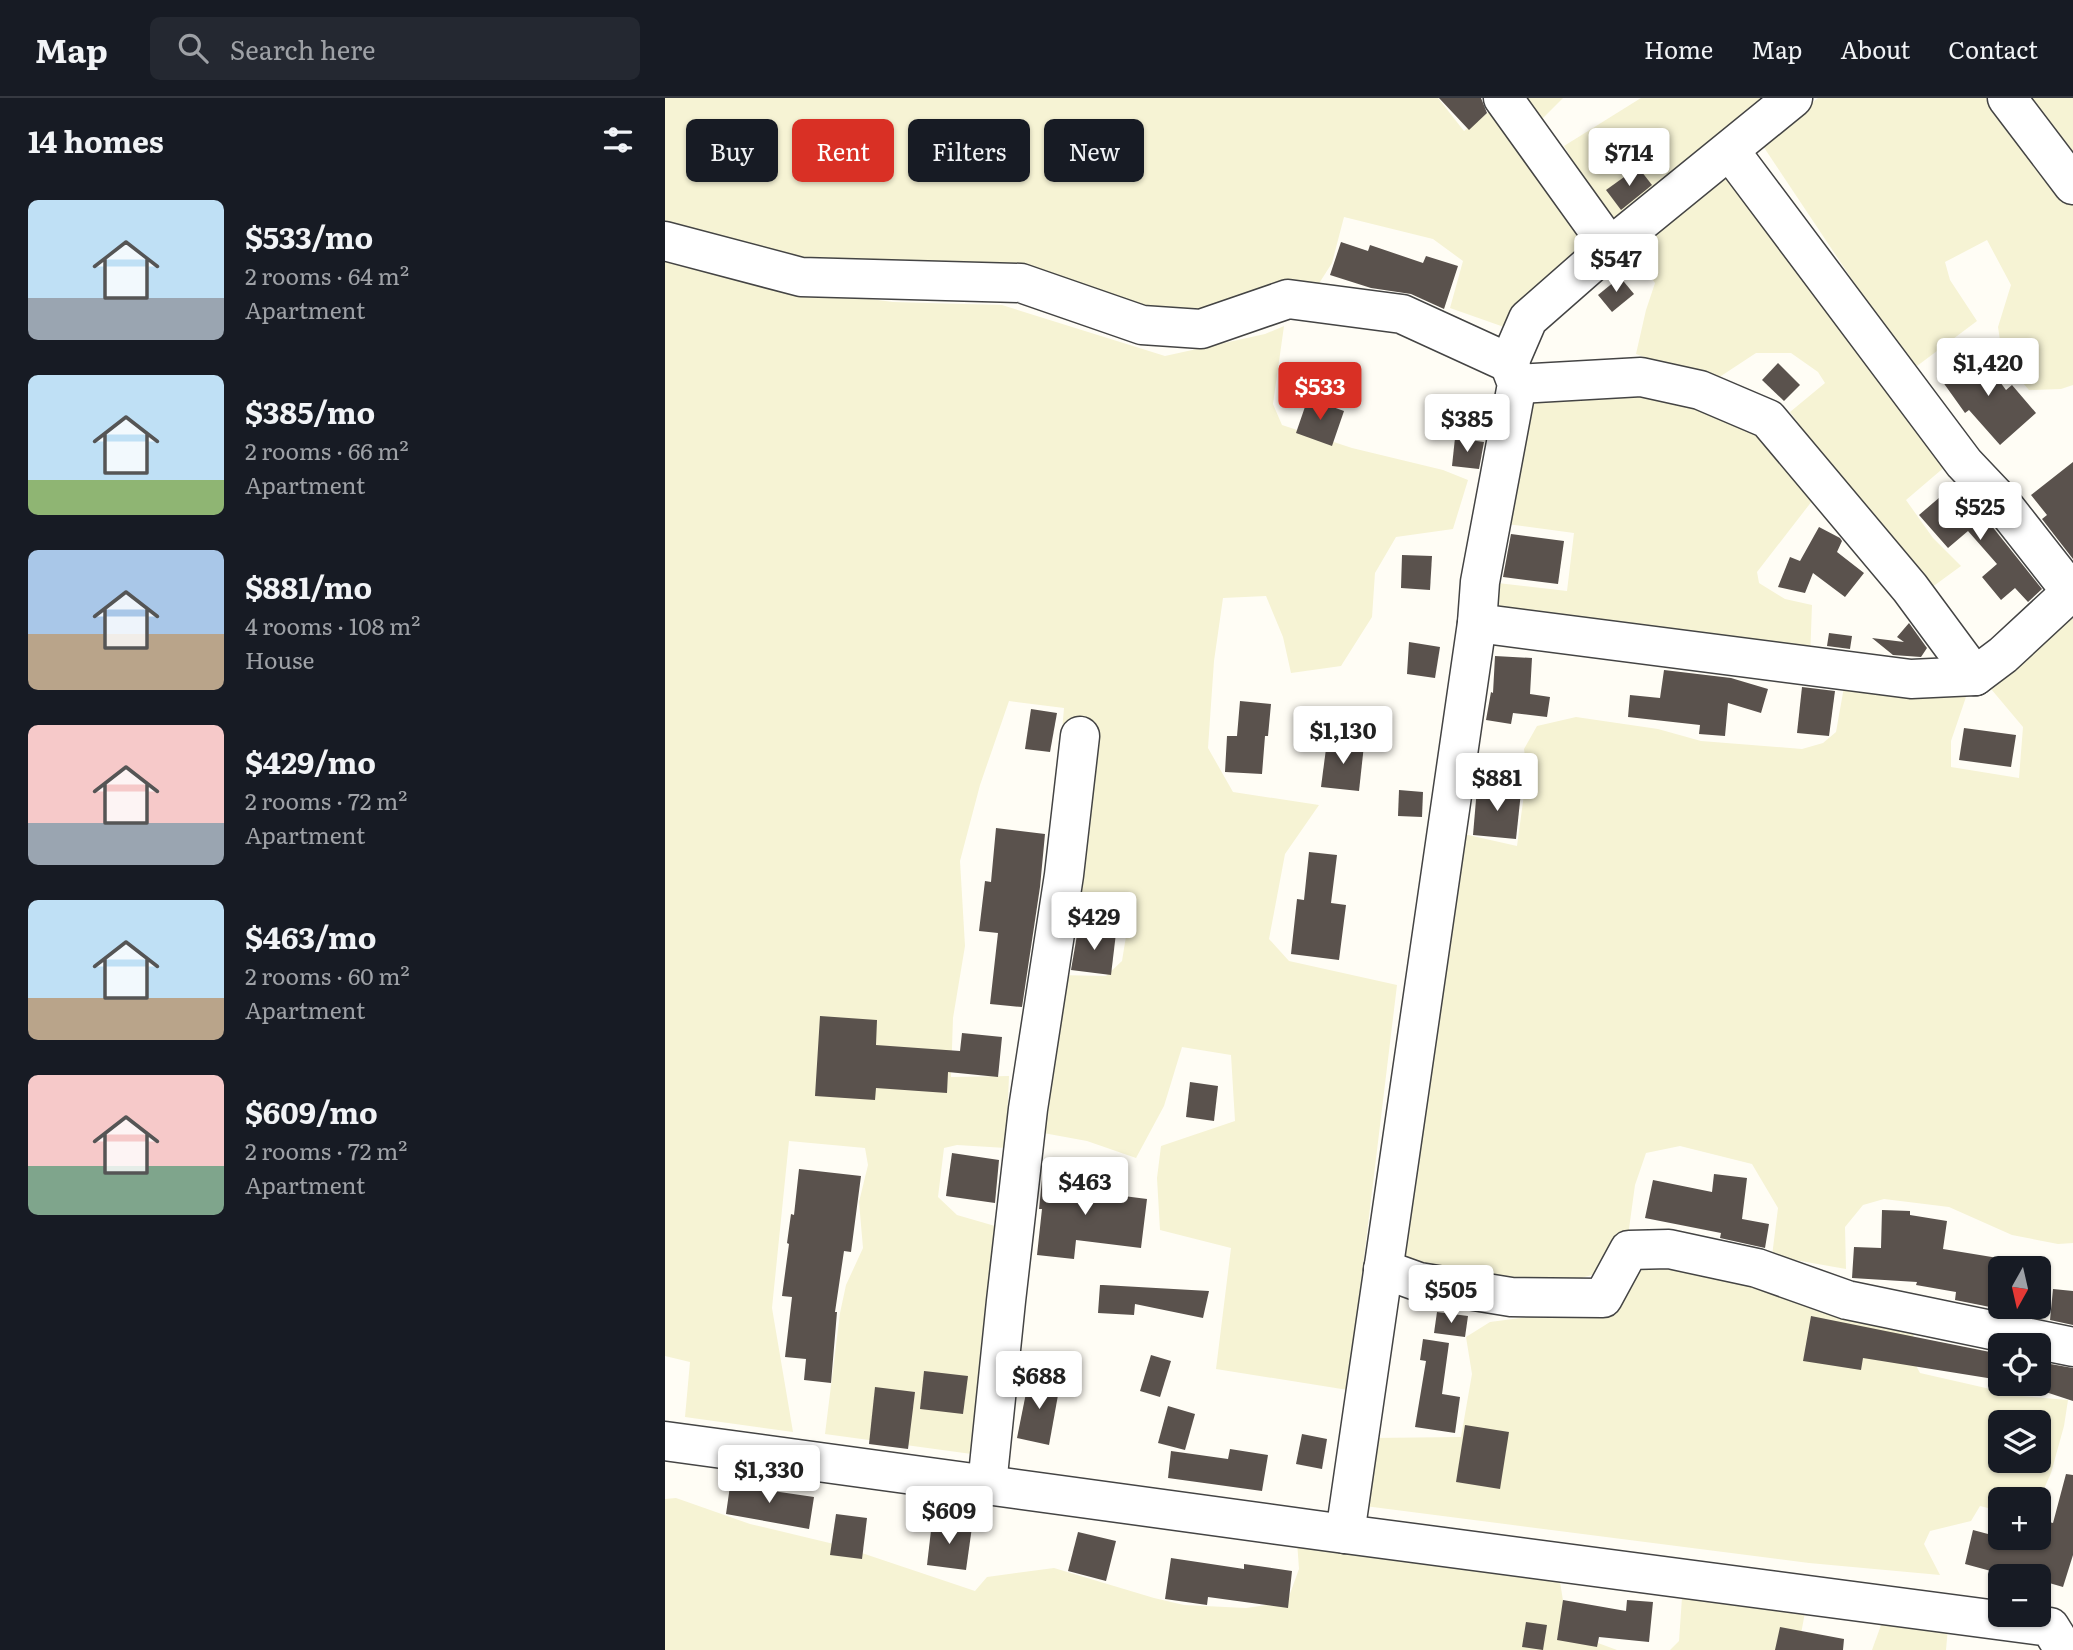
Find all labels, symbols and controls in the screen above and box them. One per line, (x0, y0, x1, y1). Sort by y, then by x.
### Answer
search box (150, 17, 640, 80)
text: Map (35, 24, 108, 73)
icon: search (174, 29, 212, 67)
text: Search here (230, 29, 376, 68)
text: Home (1644, 31, 1713, 66)
text: Map (1751, 31, 1802, 66)
text: About (1840, 31, 1910, 66)
text: Contact (1948, 31, 2038, 66)
text: 14 homes (28, 118, 164, 162)
chip: Buy (686, 119, 778, 182)
chip: Rent (792, 119, 894, 182)
chip: Filters (908, 119, 1030, 182)
chip: New (1044, 119, 1144, 182)
icon: filters (599, 121, 637, 159)
pin: $714 (1588, 129, 1670, 188)
text: $714 (1605, 134, 1653, 168)
text: $533/mo (245, 214, 373, 258)
icon: home (84, 228, 168, 312)
pin: $547 (1575, 234, 1657, 294)
text: $547 (1590, 240, 1642, 274)
text: 2 rooms · 64 m² (245, 258, 409, 292)
text: Apartment (245, 292, 365, 326)
pin: $1,420 (1931, 338, 2045, 398)
text: $1,420 (1953, 344, 2023, 378)
pin: $533 (1279, 362, 1361, 422)
text: $533 (1294, 368, 1346, 402)
text: $385/mo (245, 389, 375, 433)
pin: $385 (1426, 394, 1508, 454)
text: $385 (1441, 400, 1493, 434)
icon: home (84, 403, 168, 487)
text: 2 rooms · 66 m² (245, 433, 409, 467)
text: Apartment (245, 467, 365, 501)
pin: $525 (1939, 482, 2021, 542)
text: $525 (1955, 488, 2005, 522)
text: $881/mo (245, 564, 372, 608)
icon: home (84, 578, 168, 662)
text: 4 rooms · 108 m² (245, 608, 420, 642)
text: House (245, 642, 314, 676)
pin: $1,130 (1286, 706, 1400, 766)
text: $1,130 (1309, 712, 1377, 746)
text: $429/mo (245, 739, 376, 783)
icon: home (84, 753, 168, 837)
pin: $881 (1456, 754, 1538, 813)
text: $881 (1472, 759, 1522, 793)
text: 2 rooms · 72 m² (245, 783, 407, 817)
text: Apartment (245, 817, 365, 851)
pin: $429 (1053, 892, 1135, 952)
text: $429 (1067, 898, 1121, 932)
text: $463/mo (245, 914, 376, 958)
icon: home (84, 928, 168, 1012)
text: 2 rooms · 60 m² (245, 958, 410, 992)
text: Apartment (245, 992, 365, 1026)
text: $609/mo (245, 1089, 378, 1133)
icon: home (84, 1103, 168, 1187)
text: 2 rooms · 72 m² (245, 1133, 407, 1167)
pin: $463 (1044, 1158, 1126, 1217)
text: $463 (1058, 1163, 1112, 1197)
text: Apartment (245, 1167, 365, 1201)
north arrow (1988, 1256, 2051, 1320)
map controls (1988, 1256, 2051, 1627)
pin: $505 (1410, 1266, 1492, 1325)
text: $505 (1425, 1271, 1477, 1305)
button: locate (1988, 1333, 2051, 1396)
pin: $688 (998, 1352, 1080, 1411)
text: $688 (1012, 1357, 1066, 1391)
button: layers (1988, 1410, 2051, 1473)
pin: $1,330 (712, 1446, 826, 1505)
text: $1,330 (734, 1451, 804, 1485)
pin: $609 (908, 1486, 990, 1546)
button: + (1988, 1487, 2051, 1550)
text: $609 (922, 1492, 976, 1526)
button: − (1988, 1564, 2051, 1627)

